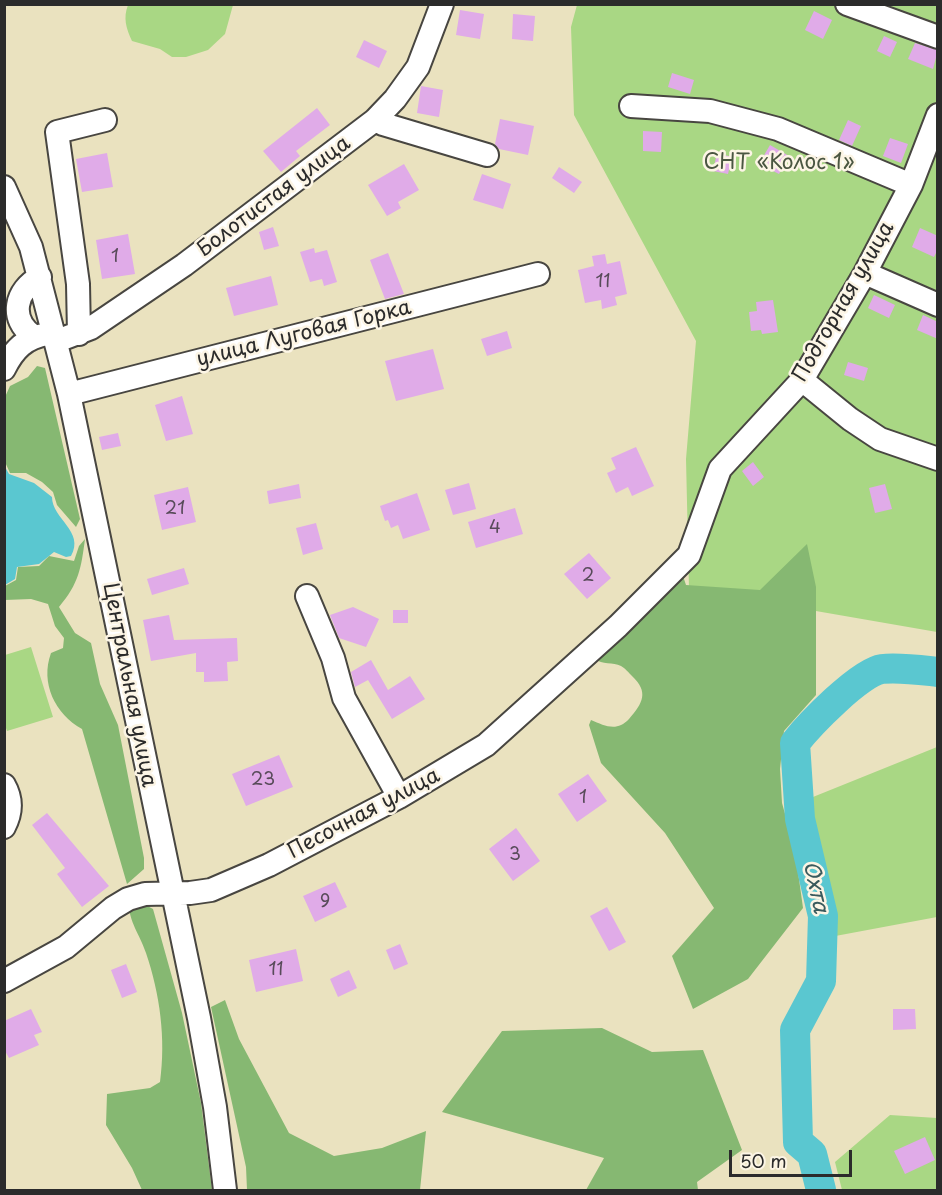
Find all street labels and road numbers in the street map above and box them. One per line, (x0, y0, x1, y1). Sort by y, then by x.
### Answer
street label: Болотистая улица (192, 131, 356, 263)
street label: Подгорная улица (788, 217, 900, 387)
street label: улица Луговая Горка (194, 295, 414, 373)
street label: Центральная улица (97, 581, 161, 789)
street label: Песочная улица (284, 763, 444, 865)

